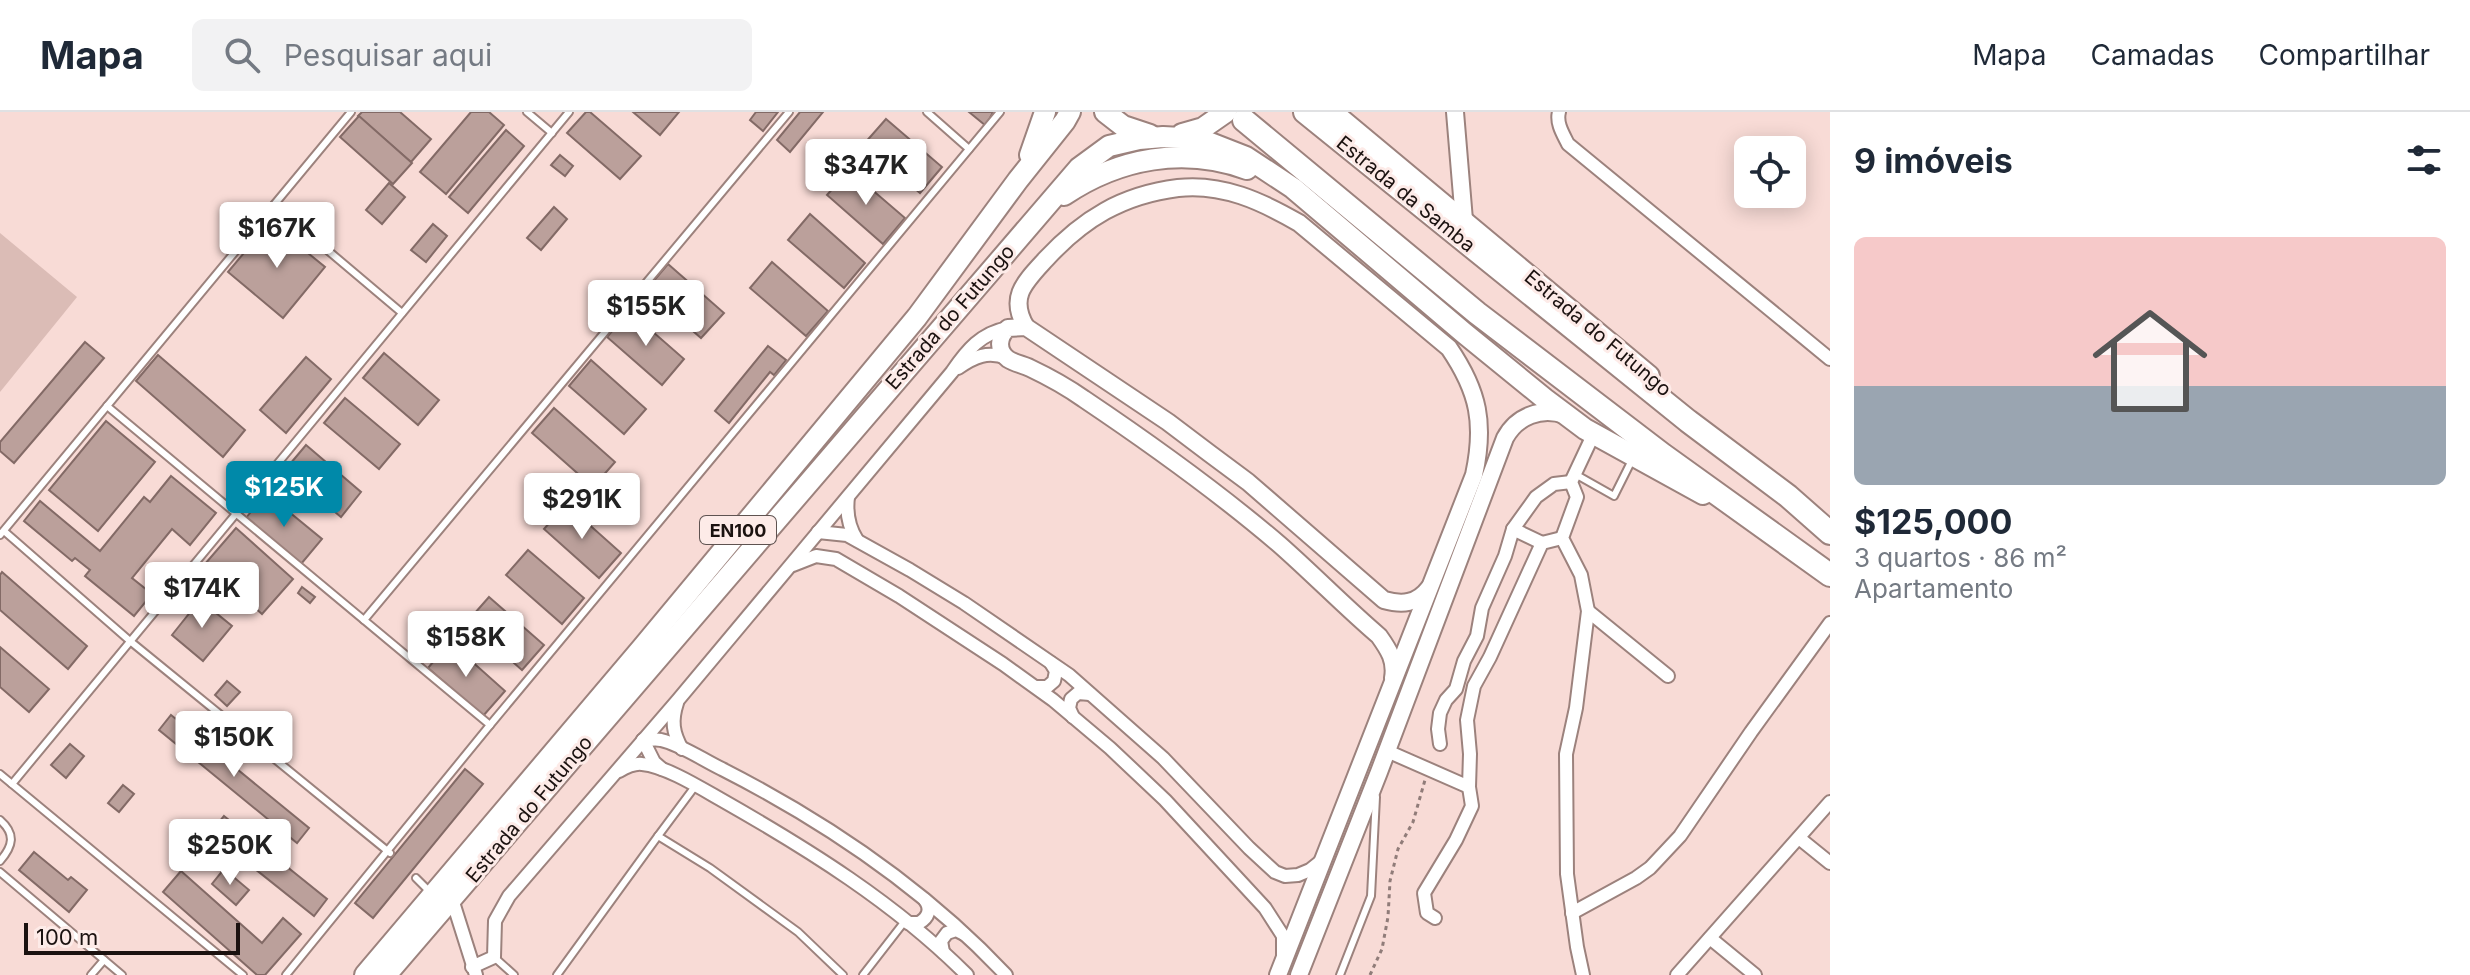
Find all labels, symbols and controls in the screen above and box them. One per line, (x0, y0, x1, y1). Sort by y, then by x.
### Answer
search box (192, 19, 752, 91)
text: Mapa (40, 32, 144, 78)
icon: search (220, 33, 264, 77)
text: Pesquisar aqui (284, 37, 492, 73)
text: Mapa (1972, 38, 2046, 72)
text: Camadas (2090, 38, 2215, 72)
text: Compartilhar (2259, 38, 2430, 72)
street label: Estrada da Samba (1332, 131, 1480, 257)
map controls (1734, 136, 1806, 208)
button: locate (1734, 136, 1806, 208)
icon: filters (2402, 138, 2446, 182)
pin: $347K (810, 139, 922, 207)
text: 9 imóveis (1854, 140, 2013, 181)
text: $347K (823, 149, 909, 180)
pin: $167K (221, 202, 333, 270)
text: $167K (238, 212, 316, 243)
street label: Estrada do Futungo (881, 240, 1019, 394)
street label: Estrada do Futungo (1520, 265, 1676, 401)
pin: $155K (590, 280, 702, 348)
icon: home (2078, 289, 2222, 433)
text: $155K (606, 290, 686, 321)
pin: $125K (228, 461, 340, 529)
text: $125K (244, 471, 324, 502)
pin: $291K (526, 473, 638, 541)
text: $291K (542, 483, 622, 514)
text: $125,000 (1854, 501, 2012, 542)
road number: EN100 (700, 516, 776, 544)
text: 3 quartos · 86 m² (1854, 542, 2067, 573)
pin: $174K (146, 562, 258, 630)
text: $174K (163, 572, 241, 603)
text: Apartamento (1854, 573, 2013, 604)
pin: $158K (410, 611, 522, 679)
text: $158K (426, 621, 506, 652)
pin: $150K (178, 711, 290, 779)
text: $150K (193, 721, 275, 752)
street label: Estrada do Futungo (461, 731, 597, 887)
pin: $250K (174, 819, 286, 887)
text: $250K (187, 829, 273, 860)
scale bar (24, 919, 240, 955)
text: 100 m (36, 924, 98, 950)

